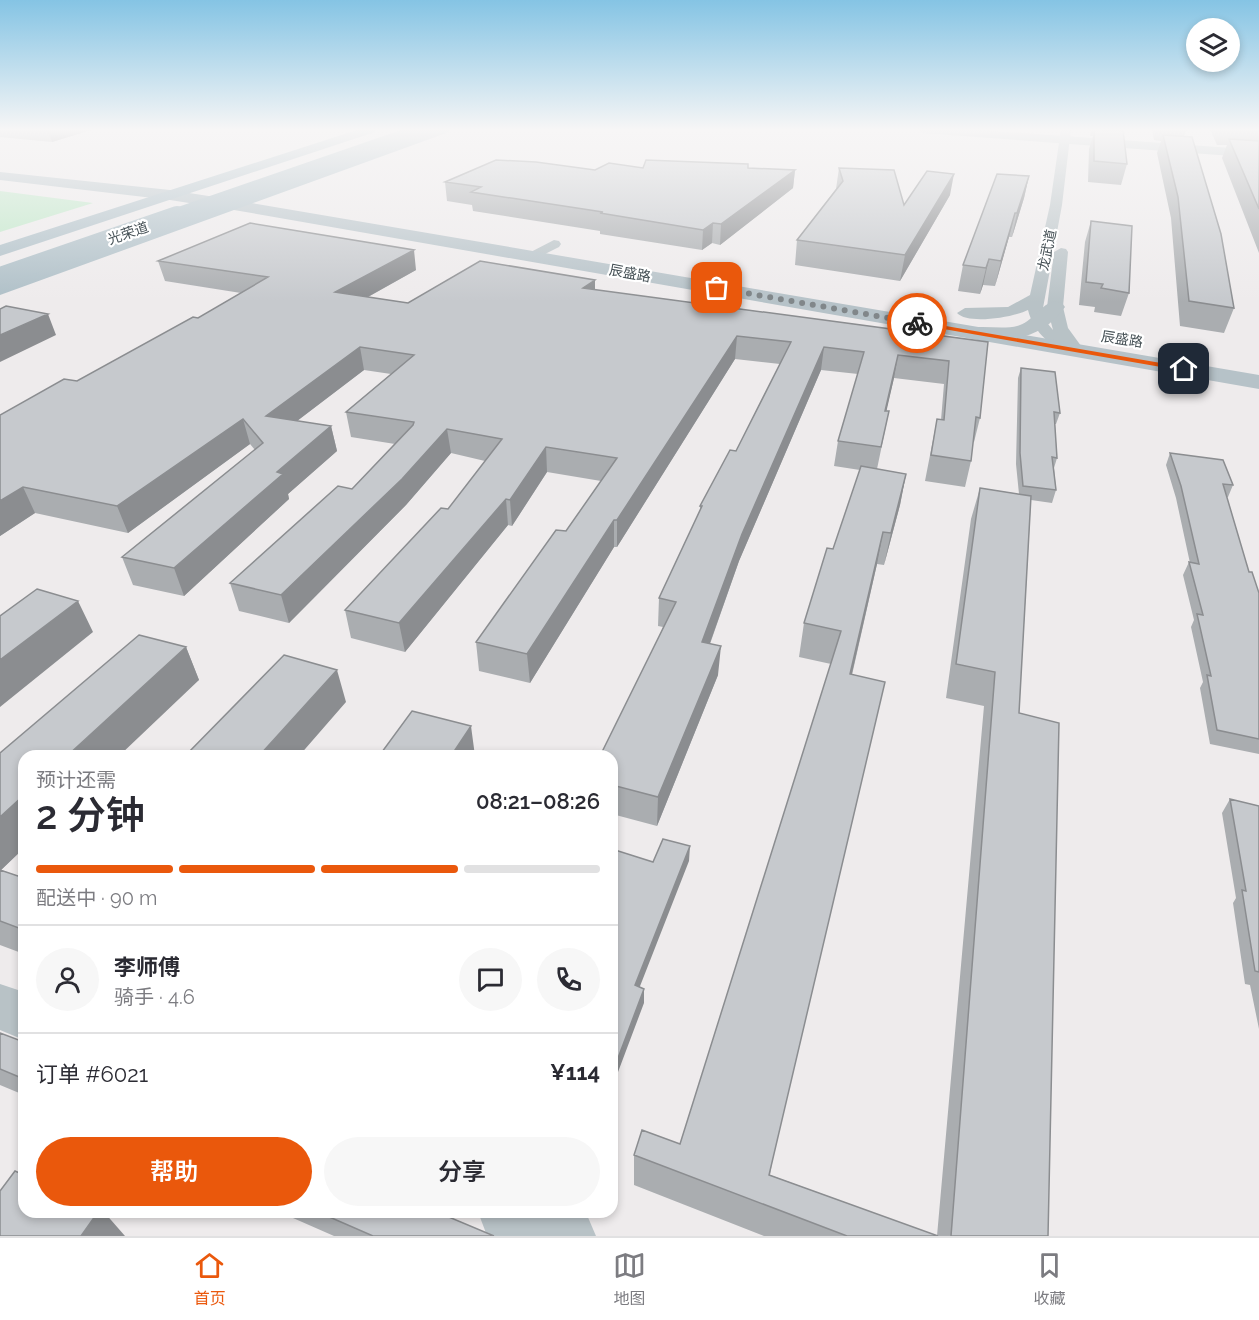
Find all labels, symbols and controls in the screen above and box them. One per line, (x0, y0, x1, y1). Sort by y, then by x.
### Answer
map controls (1186, 18, 1240, 72)
button: layers (1186, 18, 1240, 72)
street label: 光荣道 (106, 219, 150, 247)
street label: 龙武道 (1035, 228, 1059, 272)
street label: 辰盛路 (608, 261, 652, 285)
pin (691, 262, 742, 313)
icon: bag (700, 271, 733, 304)
courier (887, 293, 947, 353)
icon: bike (901, 307, 934, 340)
street label: 辰盛路 (1100, 328, 1144, 350)
pin (1158, 343, 1209, 394)
icon: home (1167, 352, 1200, 385)
text: 预计还需 (36, 768, 116, 792)
text: 08:21–08:26 (476, 788, 600, 814)
text: 2 分钟 (36, 792, 145, 838)
text: 配送中 · 90 m (36, 886, 157, 910)
button: person (36, 948, 99, 1011)
button: chat (459, 948, 522, 1011)
button: phone (537, 948, 600, 1011)
text: 李师傅 (114, 954, 180, 980)
text: 骑手 · 4.6 (114, 985, 195, 1009)
text: ¥114 (550, 1059, 600, 1085)
text: 订单 #6021 (36, 1061, 148, 1087)
button: 帮助 (36, 1137, 312, 1206)
button: 分享 (324, 1137, 600, 1206)
tab: 首页 (193, 1249, 226, 1309)
tab: 地图 (613, 1249, 646, 1309)
tab: 收藏 (1033, 1249, 1066, 1309)

